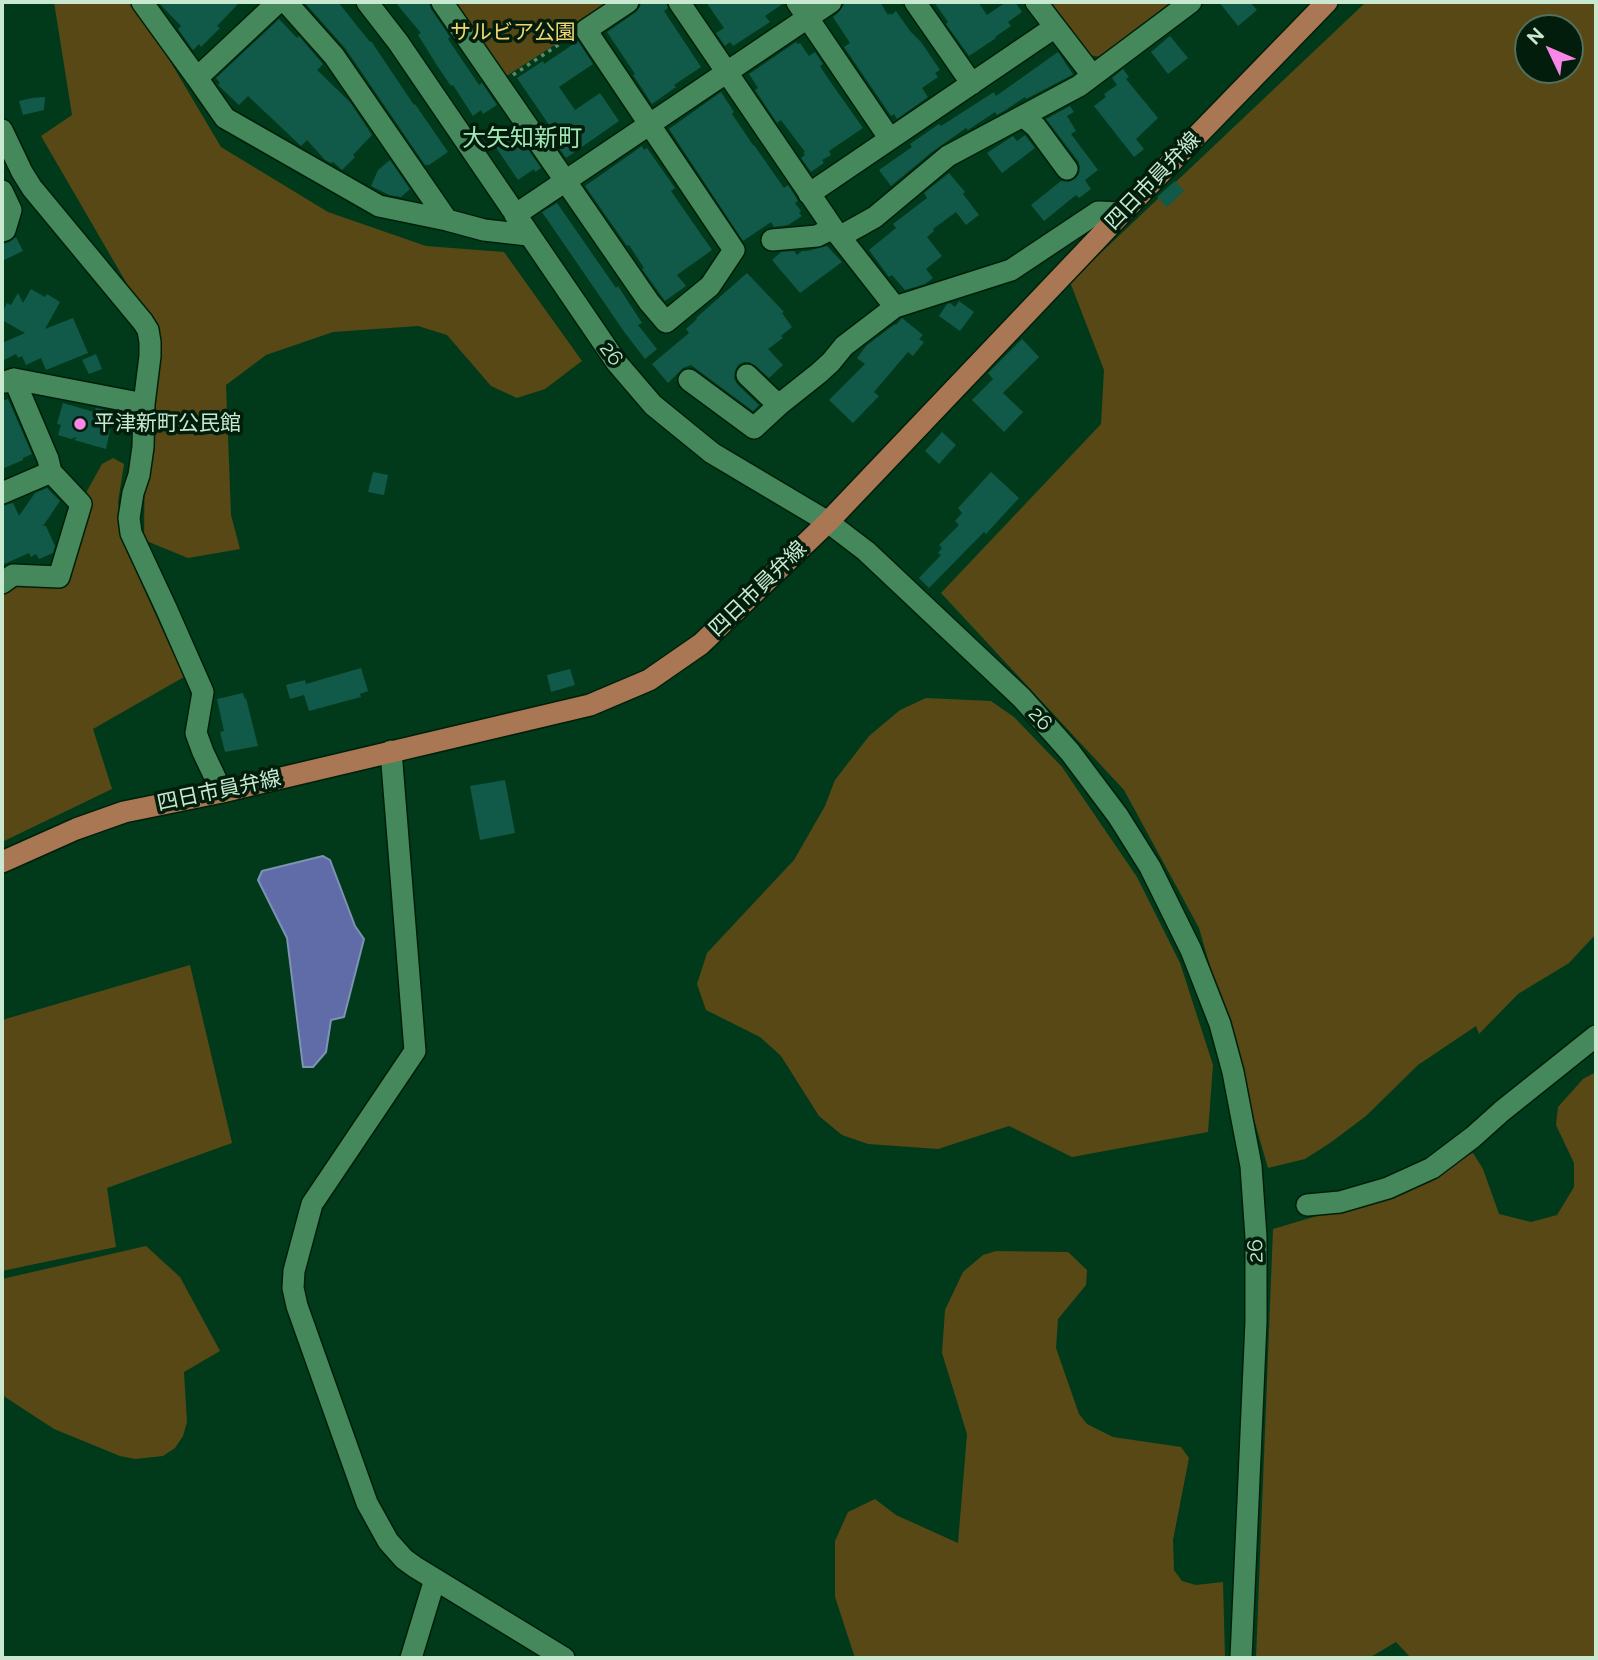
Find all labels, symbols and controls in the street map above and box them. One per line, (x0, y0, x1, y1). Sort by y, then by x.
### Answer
north arrow (1514, 14, 1584, 84)
park label: サルビア公園 (450, 20, 576, 46)
text: N (1522, 23, 1548, 49)
district label: 大矢知新町 (462, 125, 582, 153)
street label: 四日市員弁線 (1100, 127, 1206, 235)
street label: 26 (594, 337, 628, 371)
place label: 平津新町公民館 (94, 411, 241, 437)
marker: 平津新町公民館 (72, 416, 88, 432)
street label: 四日市員弁線 (704, 536, 812, 642)
street label: 26 (1023, 702, 1057, 736)
street label: 四日市員弁線 (155, 766, 283, 816)
street label: 26 (1243, 1239, 1269, 1263)

